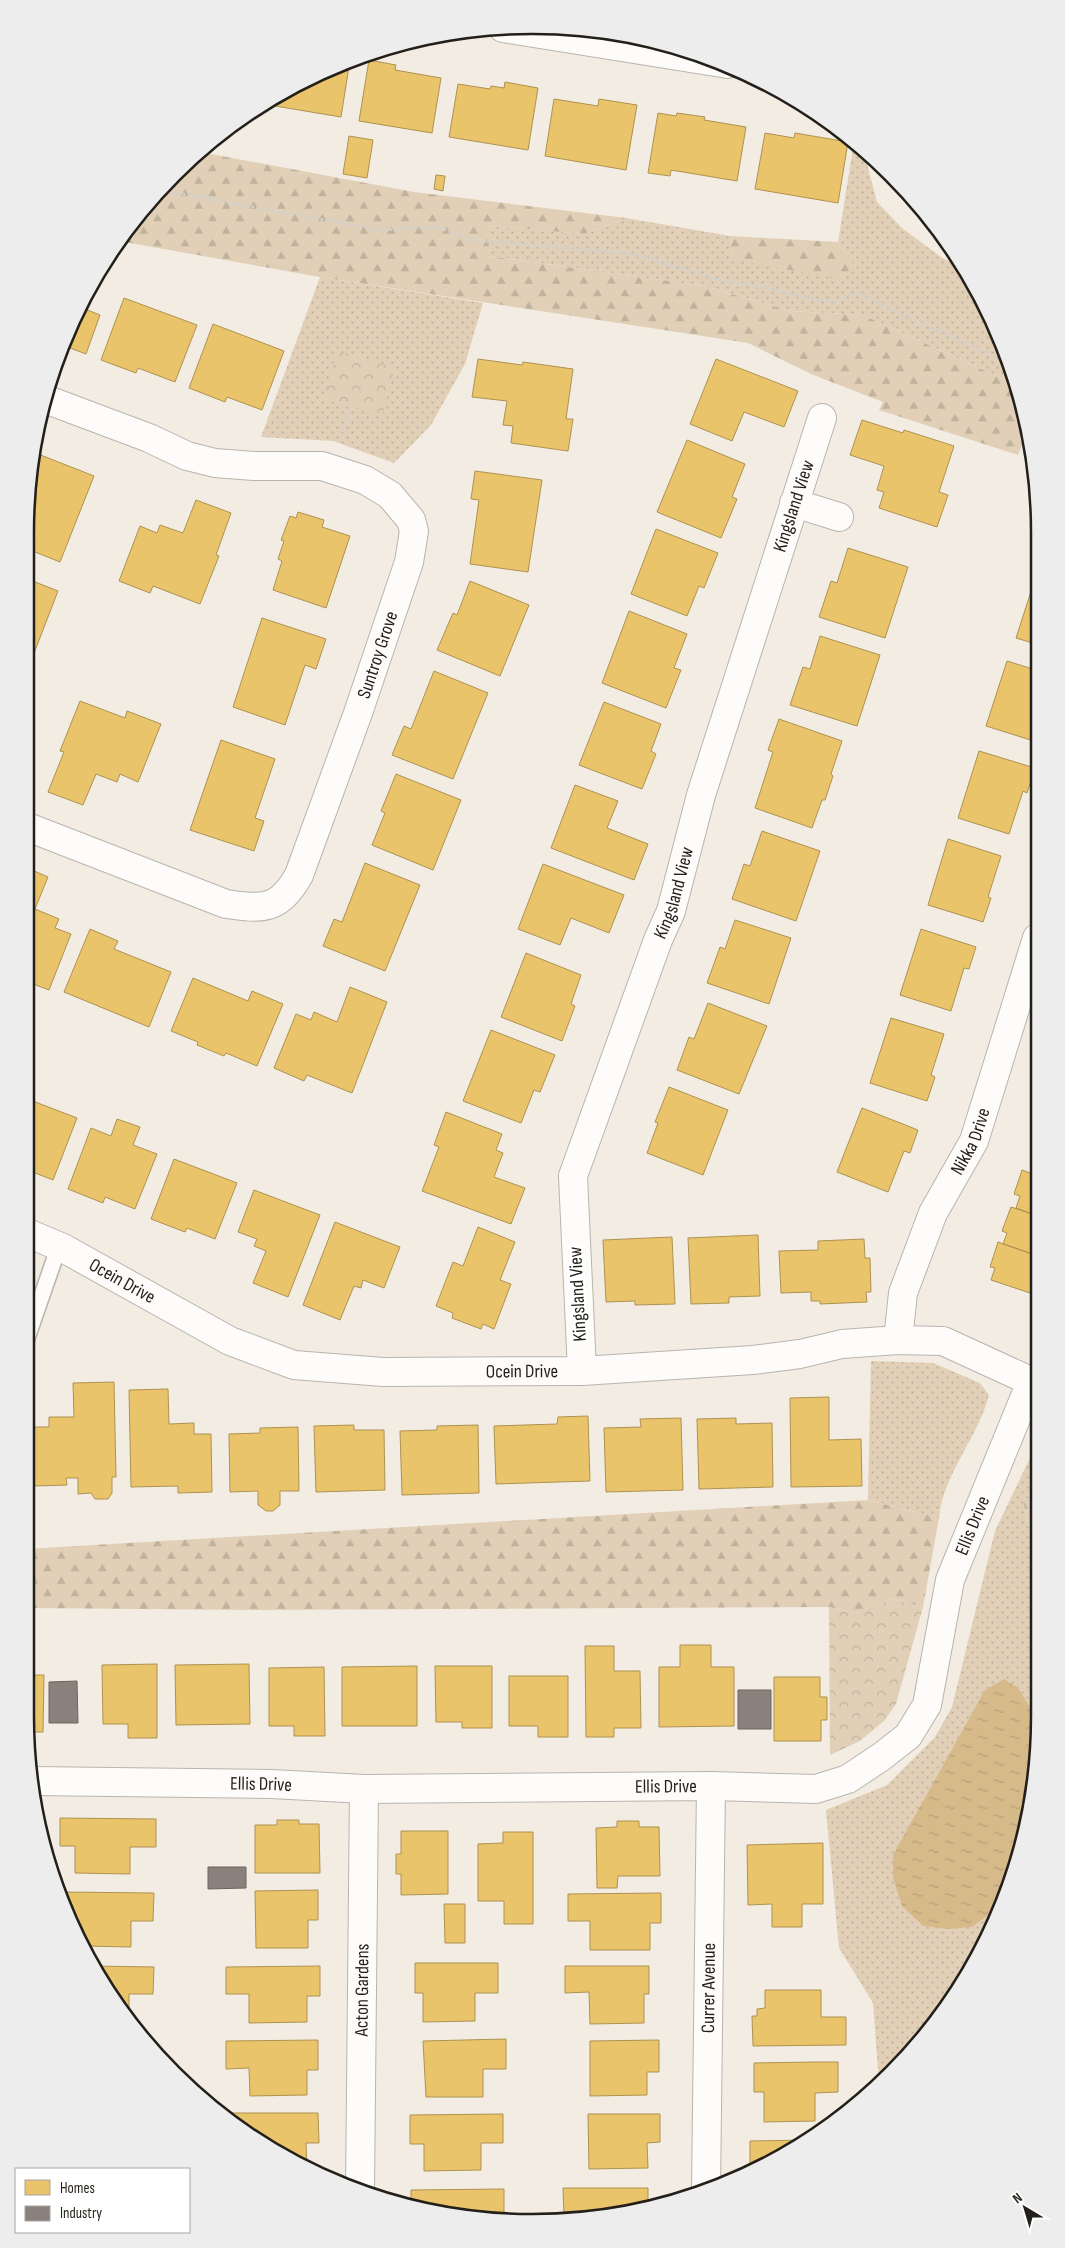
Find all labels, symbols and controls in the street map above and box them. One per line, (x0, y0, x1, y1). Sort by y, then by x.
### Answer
street label: Kingsland View (768, 457, 819, 555)
street label: Suntroy Grove (352, 608, 403, 702)
street label: Kingsland View (648, 844, 699, 943)
street label: Nikka Drive (946, 1105, 995, 1179)
street label: Kingsland View (564, 1246, 592, 1342)
street label: Ocein Drive (85, 1253, 159, 1309)
street label: Ocein Drive (486, 1360, 558, 1383)
street label: Ellis Drive (950, 1492, 995, 1558)
street label: Ellis Drive (230, 1772, 293, 1797)
street label: Ellis Drive (635, 1775, 697, 1798)
street label: Acton Gardens (350, 1943, 374, 2038)
street label: Currer Avenue (696, 1943, 721, 2033)
legend (15, 2168, 190, 2233)
text: Homes (60, 2179, 95, 2198)
north arrow (1000, 2183, 1050, 2233)
text: N (1009, 2189, 1025, 2207)
text: Industry (60, 2204, 102, 2223)

